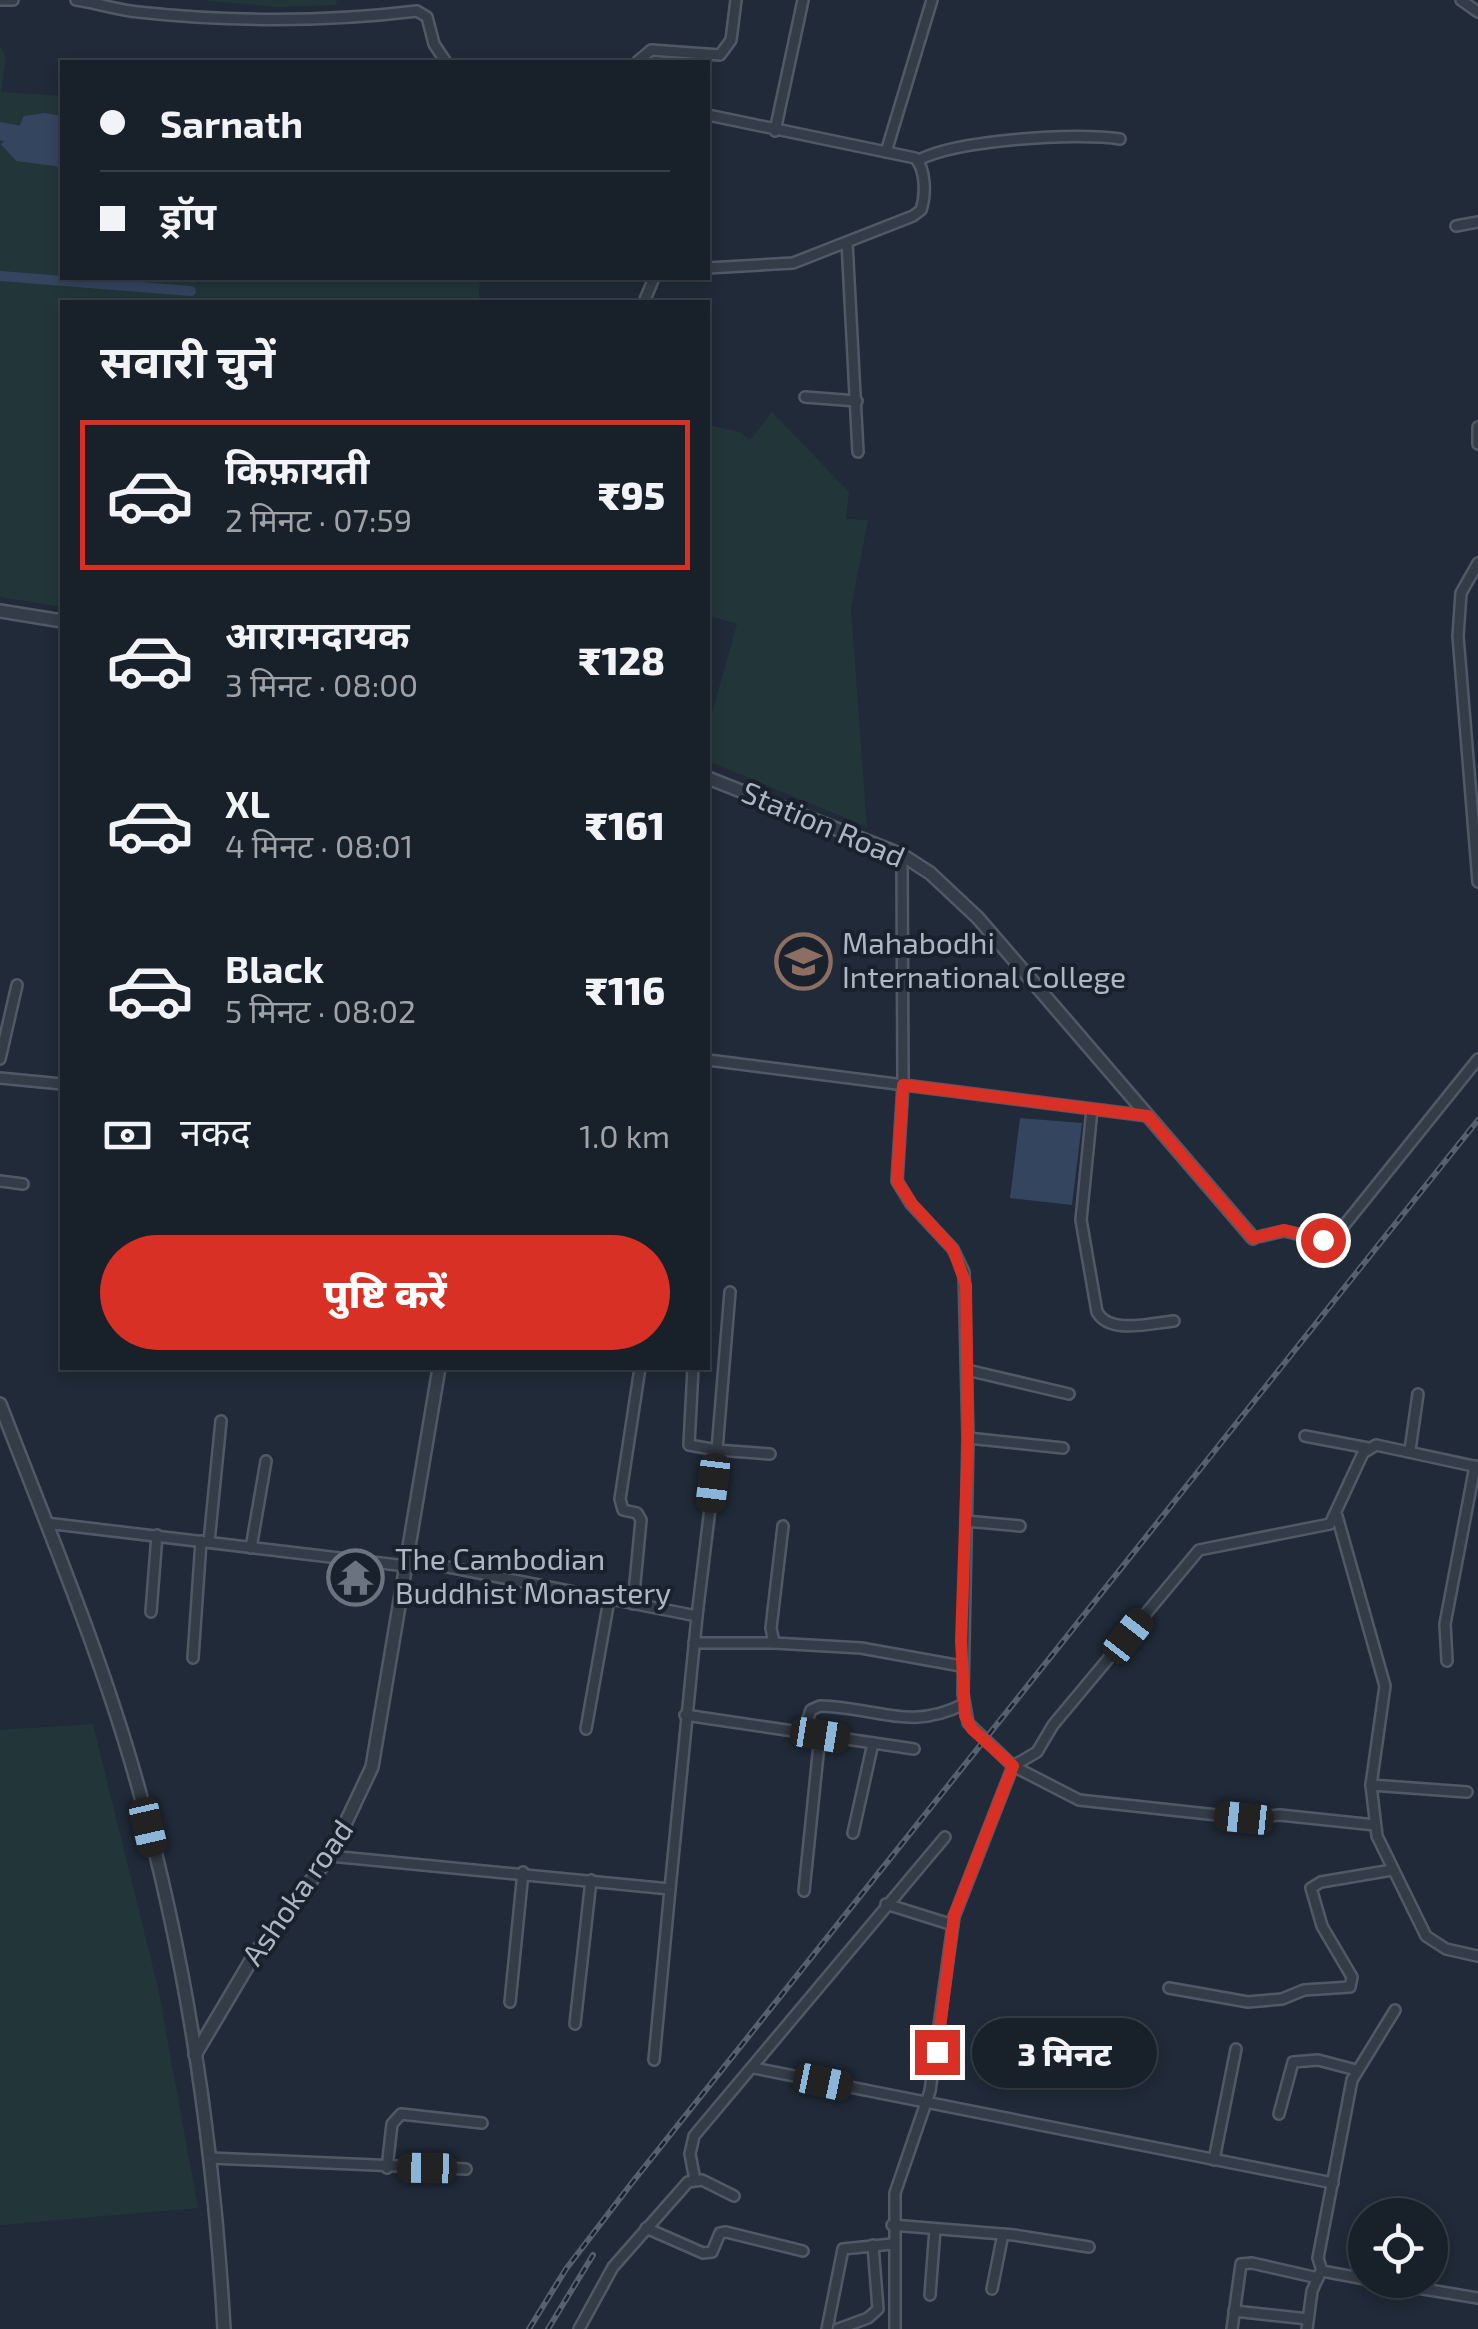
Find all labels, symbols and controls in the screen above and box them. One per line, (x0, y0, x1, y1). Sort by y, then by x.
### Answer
text: Sarnath (160, 100, 303, 146)
text: ड्रॉप (160, 192, 216, 238)
text: सवारी चुनें (100, 333, 275, 387)
text: किफ़ायती (225, 446, 369, 492)
icon: car (105, 450, 195, 540)
text: ₹95 (598, 472, 665, 518)
text: 2 मिनट · 07:59 (225, 500, 412, 538)
text: आरामदायक (225, 611, 409, 657)
icon: car (105, 615, 195, 705)
text: ₹128 (578, 637, 665, 683)
text: 3 मिनट · 08:00 (225, 665, 418, 703)
street label: Station Road (737, 773, 911, 874)
icon: car (105, 780, 195, 870)
text: XL (225, 780, 270, 826)
text: ₹161 (585, 802, 665, 848)
text: 4 मिनट · 08:01 (225, 826, 413, 864)
place label: Mahabodhi International College (842, 924, 1126, 994)
school or university icon: Mahabodhi International College (773, 931, 833, 991)
icon: car (105, 945, 195, 1035)
text: Black (225, 945, 324, 991)
text: ₹116 (585, 967, 665, 1013)
text: 5 मिनट · 08:02 (225, 991, 416, 1029)
icon: cash (100, 1108, 155, 1163)
text: नकद (180, 1108, 250, 1154)
text: 1.0 km (579, 1116, 670, 1154)
route start (1301, 1218, 1346, 1263)
button: पुष्टि करें (100, 1235, 670, 1350)
car (694, 1451, 732, 1515)
place label: The Cambodian Buddhist Monastery (395, 1540, 671, 1610)
temple icon: The Cambodian Buddhist Monastery (326, 1547, 386, 1607)
car (1098, 1603, 1158, 1669)
car (788, 1715, 852, 1755)
car (127, 1794, 169, 1860)
car (1213, 1800, 1275, 1836)
street label: Ashoka road (233, 1812, 360, 1971)
callout: 3 मिनट (972, 2017, 1157, 2087)
route end (915, 2030, 960, 2075)
text: 3 मिनट (1017, 2034, 1112, 2072)
car (791, 2061, 855, 2103)
car (397, 2152, 457, 2184)
map controls (1348, 2198, 1448, 2298)
button: locate (1348, 2198, 1448, 2298)

